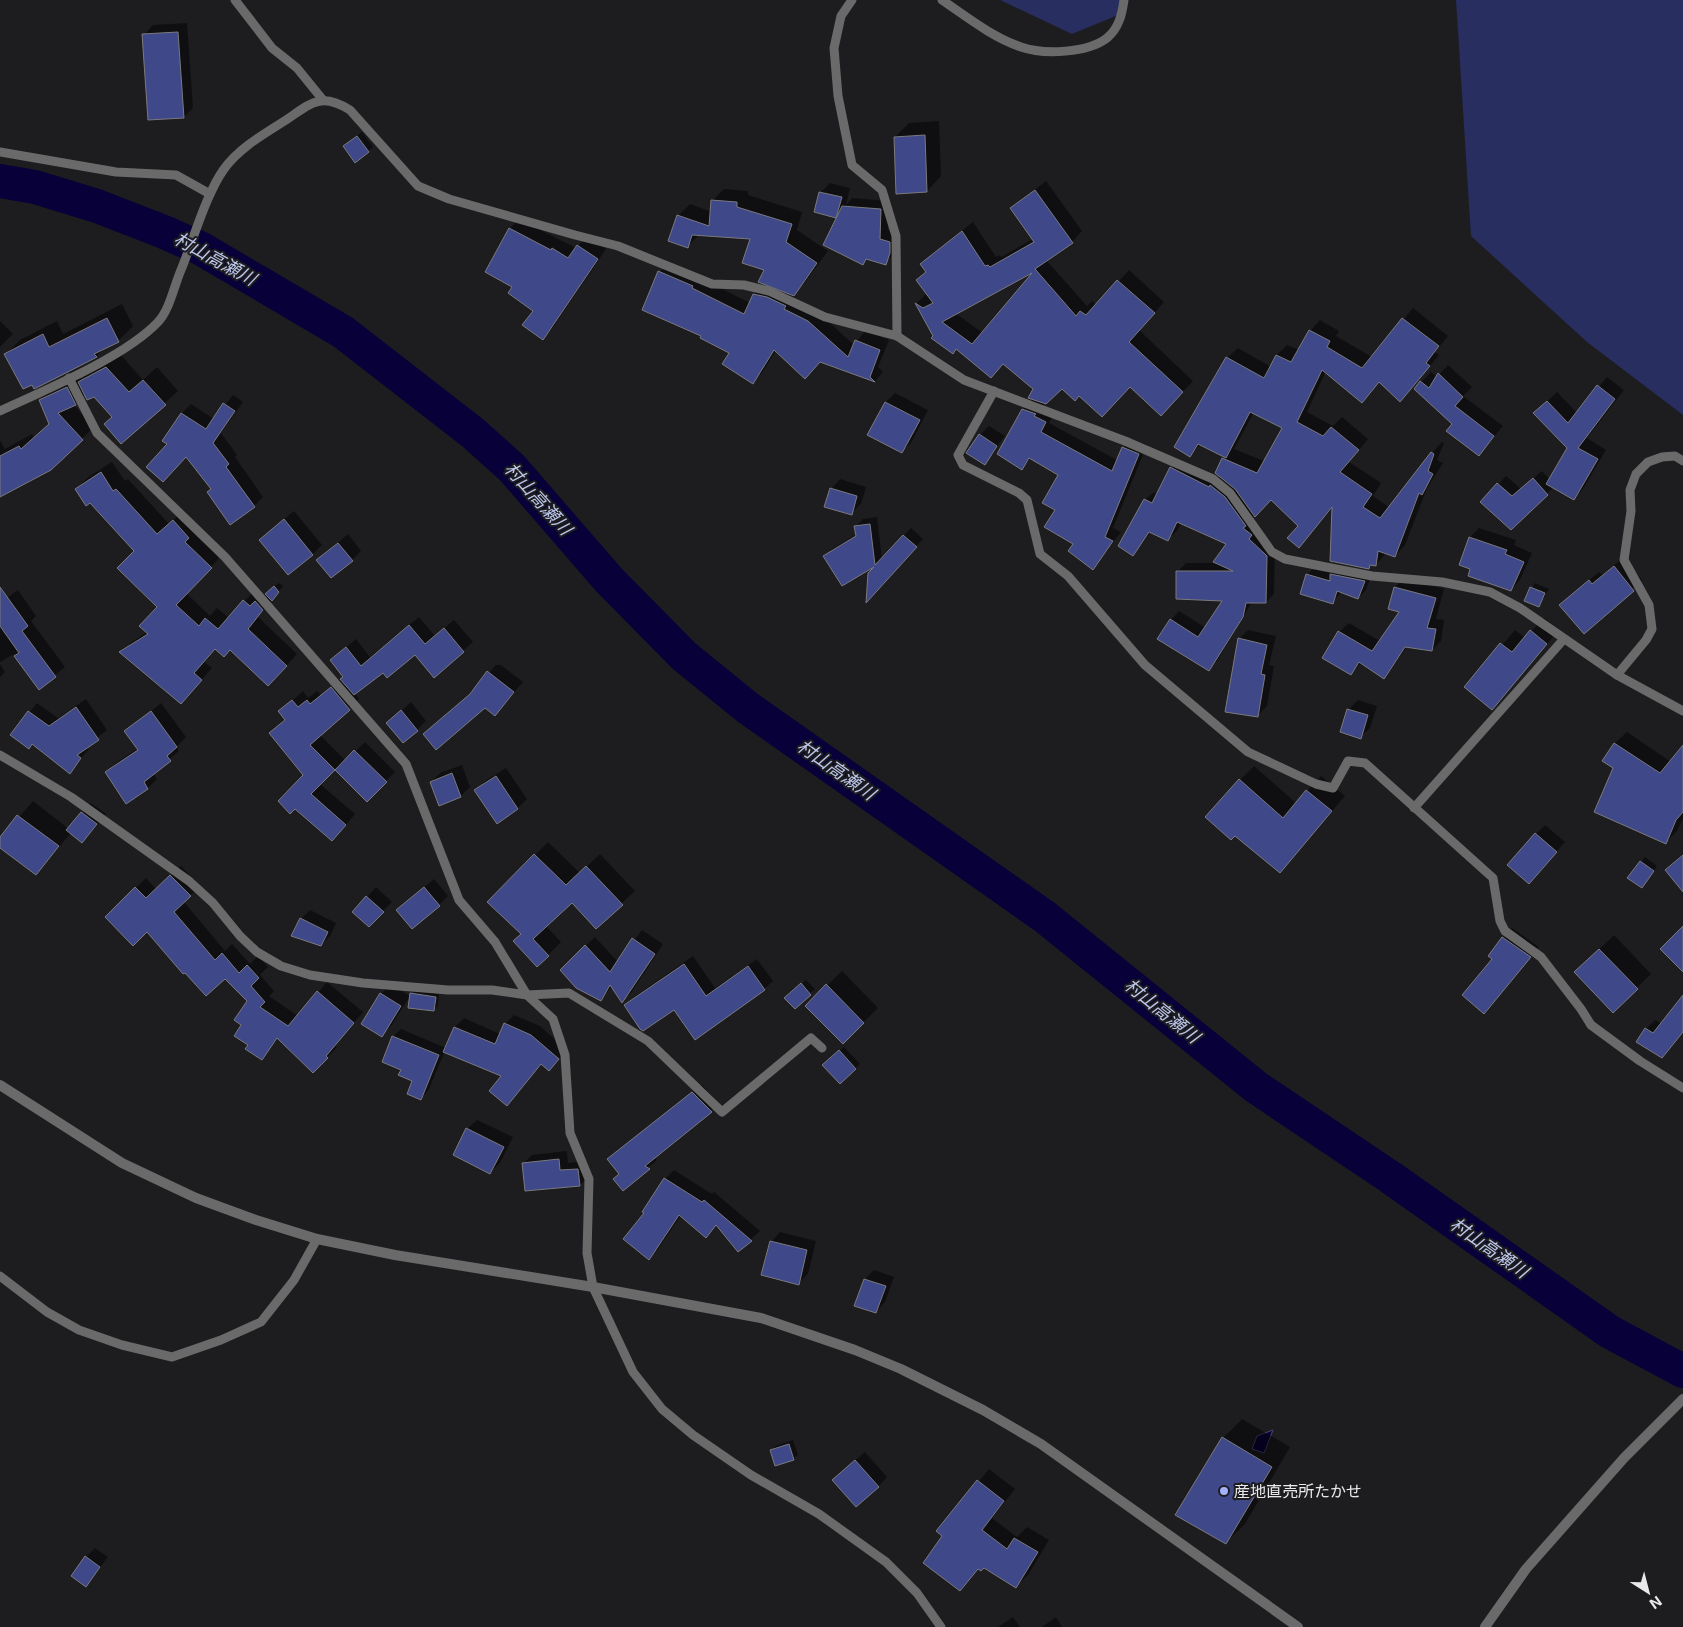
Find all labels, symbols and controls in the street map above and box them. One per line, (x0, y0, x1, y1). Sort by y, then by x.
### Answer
water label: 村山高瀬川 (171, 228, 261, 291)
water label: 村山高瀬川 (500, 458, 578, 541)
water label: 村山高瀬川 (793, 735, 881, 805)
water label: 村山高瀬川 (1121, 974, 1205, 1048)
water label: 村山高瀬川 (1446, 1213, 1534, 1283)
place label: 産地直売所たかせ (1234, 1481, 1362, 1501)
marker: 産地直売所たかせ (1218, 1485, 1230, 1497)
north arrow (1623, 1567, 1673, 1617)
text: N (1647, 1593, 1665, 1613)

